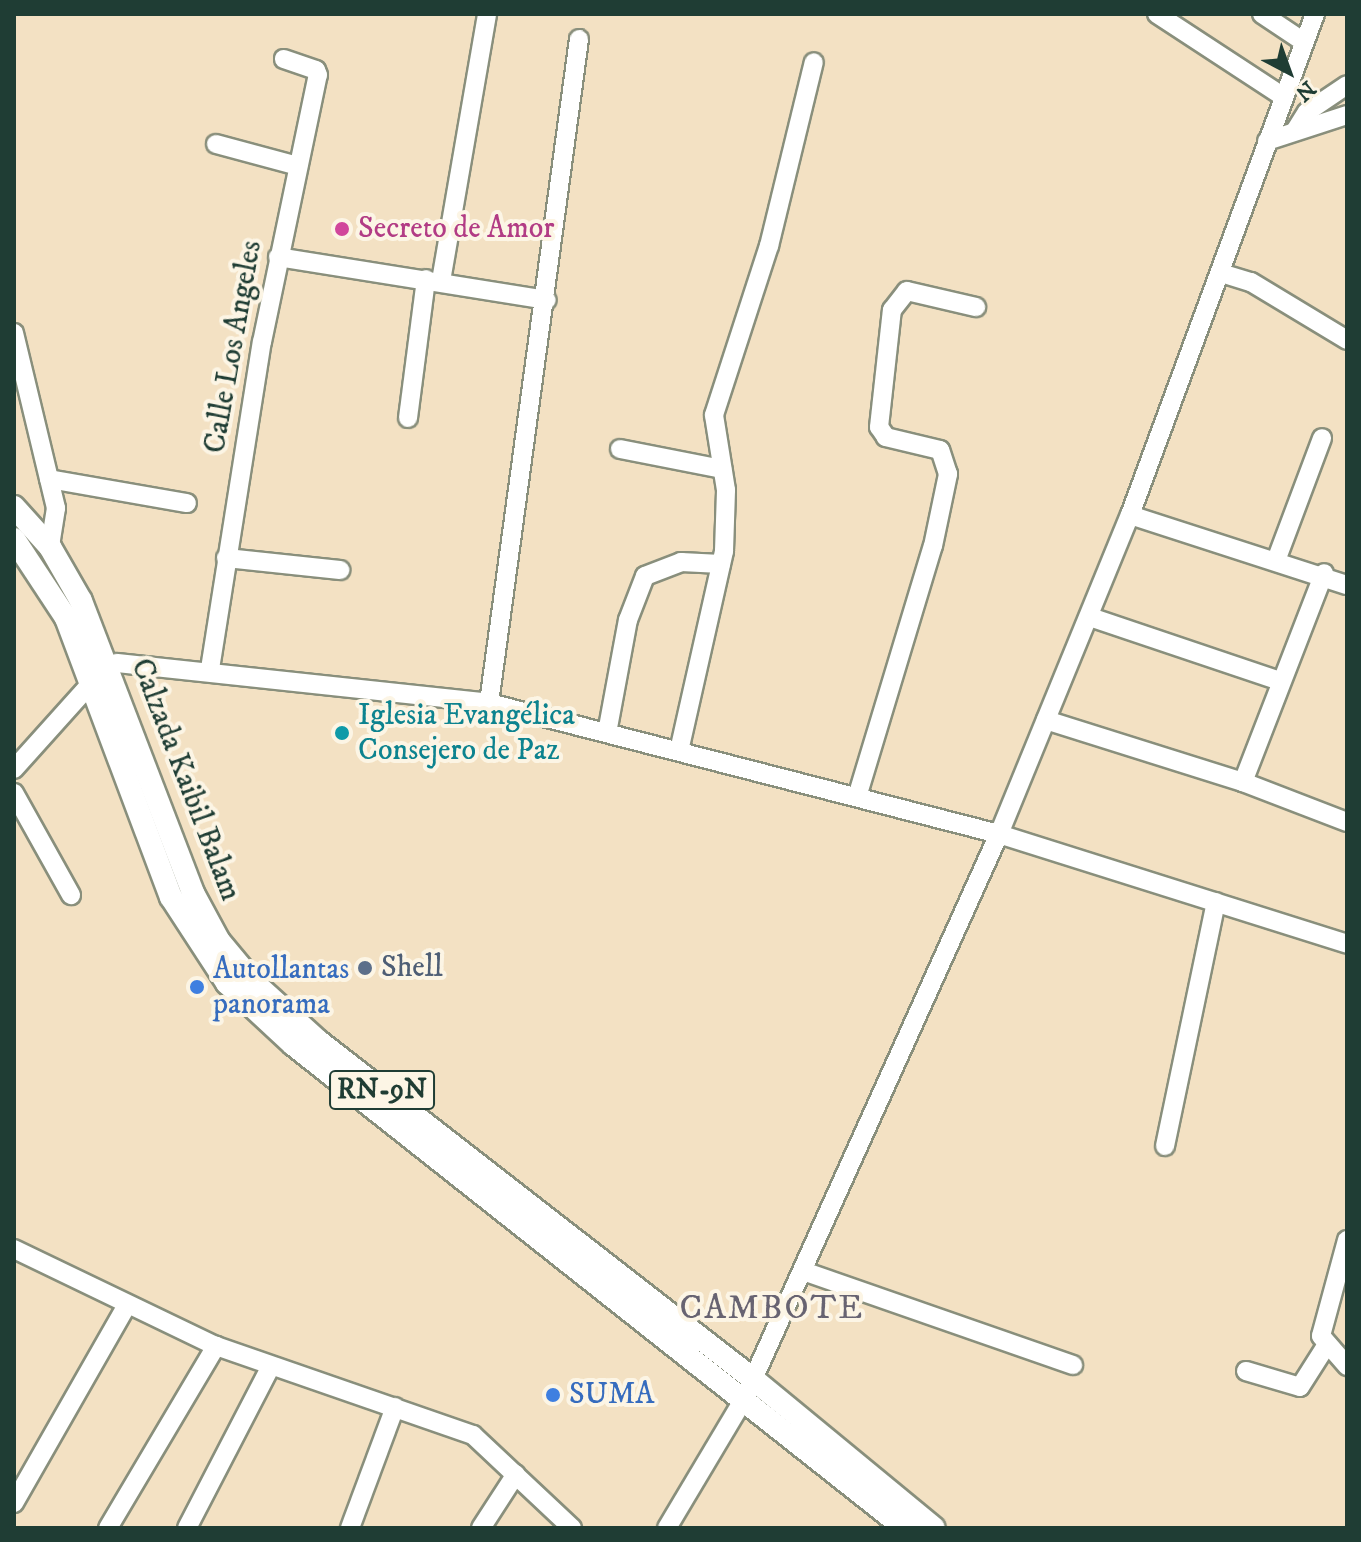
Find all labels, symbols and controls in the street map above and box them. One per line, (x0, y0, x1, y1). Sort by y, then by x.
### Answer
north arrow (1249, 32, 1329, 112)
text: N (1289, 74, 1321, 107)
place label: Secreto de Amor (358, 211, 554, 247)
marker: Secreto de Amor (333, 220, 351, 238)
street label: Calle Los Angeles (198, 238, 270, 456)
street label: Calzada Kaibil Balam (122, 654, 248, 906)
place label: Iglesia Evangélica Consejero de Paz (358, 698, 575, 768)
marker: Iglesia Evangélica Consejero de Paz (333, 724, 351, 742)
place label: Shell (381, 950, 443, 986)
place label: Autollantas panorama (213, 952, 349, 1022)
marker: Shell (356, 959, 374, 977)
marker: Autollantas panorama (188, 978, 206, 996)
road number: RN-9N (328, 1066, 436, 1114)
district label: CAMBOTE (680, 1289, 864, 1329)
place label: SUMA (569, 1377, 654, 1413)
marker: SUMA (544, 1386, 562, 1404)

